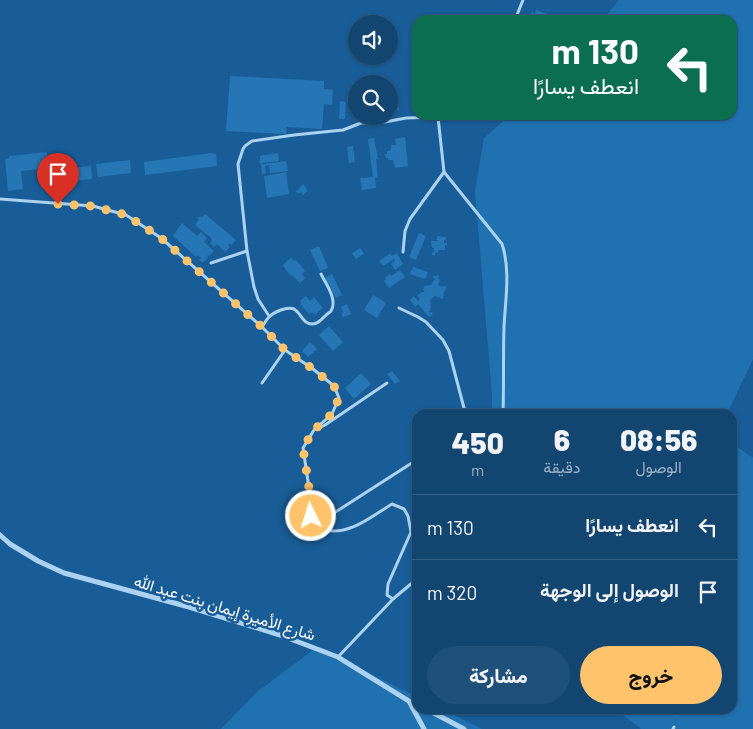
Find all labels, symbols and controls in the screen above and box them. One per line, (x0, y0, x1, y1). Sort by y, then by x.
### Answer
map controls (348, 15, 398, 125)
button: sound (348, 15, 398, 65)
text: 130 m (552, 29, 639, 71)
icon: left (657, 35, 722, 100)
text: انعطف يسارًا (533, 72, 639, 98)
button: search (348, 75, 398, 125)
pin (37, 153, 79, 204)
icon: arrive (44, 160, 72, 188)
text: 6 (554, 421, 570, 457)
text: 08:56 (620, 421, 697, 457)
text: 450 (452, 424, 504, 460)
text: دقيقة (543, 457, 580, 476)
text: الوصول (636, 457, 682, 476)
text: m (471, 460, 484, 479)
position arrow (284, 489, 336, 541)
text: انعطف يسارًا (585, 513, 679, 536)
icon: left (694, 513, 722, 541)
text: 130 m (427, 516, 474, 539)
street label: شارع الأميرة إيمان بنت عبد الله (131, 570, 318, 647)
text: الوصول إلى الوجهة (540, 578, 679, 601)
icon: arrive (694, 578, 722, 606)
text: 320 m (427, 581, 477, 604)
button: مشاركة (427, 646, 570, 704)
button: خروج (580, 646, 722, 704)

